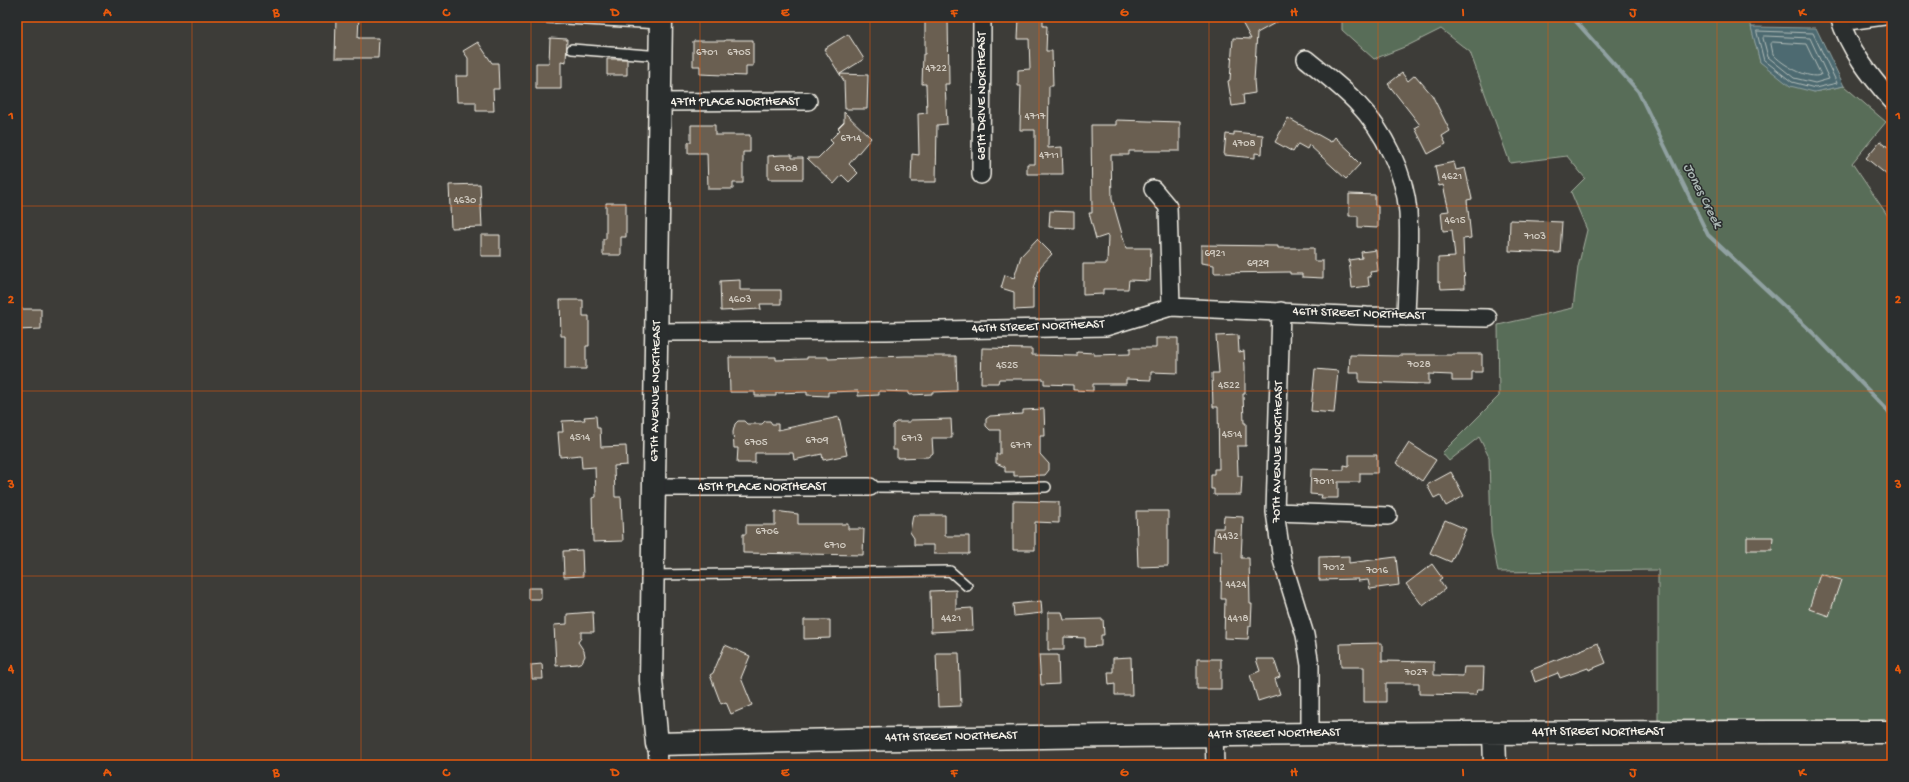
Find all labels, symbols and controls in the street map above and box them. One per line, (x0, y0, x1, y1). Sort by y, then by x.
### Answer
text: A (102, 6, 112, 21)
text: B (272, 6, 281, 21)
text: C (441, 6, 451, 21)
text: D (610, 6, 620, 21)
text: E (781, 6, 790, 21)
text: F (950, 6, 959, 21)
text: G (1120, 6, 1129, 21)
text: H (1290, 6, 1298, 21)
text: I (1461, 6, 1465, 21)
text: J (1629, 6, 1638, 21)
text: K (1797, 6, 1807, 21)
street label: 68TH DRIVE NORTHEAST (975, 31, 990, 160)
house number: 6701 (696, 47, 718, 59)
house number: 6705 (727, 47, 751, 59)
house number: 4722 (925, 63, 947, 75)
street label: 47TH PLACE NORTHEAST (671, 95, 800, 110)
text: 1 (7, 109, 14, 124)
text: 1 (1894, 109, 1901, 124)
house number: 4717 (1024, 111, 1046, 123)
house number: 6714 (841, 133, 862, 145)
house number: 4708 (1232, 138, 1256, 150)
house number: 4711 (1039, 150, 1059, 162)
water label: Jones Creek (1678, 161, 1726, 233)
house number: 6708 (774, 163, 798, 175)
house number: 4621 (1442, 171, 1462, 183)
house number: 4630 (454, 195, 476, 207)
house number: 4615 (1444, 215, 1466, 227)
house number: 7103 (1523, 231, 1546, 243)
house number: 6921 (1205, 248, 1225, 260)
house number: 6929 (1247, 258, 1269, 270)
text: 2 (8, 293, 15, 308)
text: 2 (1895, 293, 1902, 308)
house number: 4603 (729, 294, 752, 306)
street label: 46TH STREET NORTHEAST (1292, 304, 1427, 324)
street label: 46TH STREET NORTHEAST (971, 317, 1106, 337)
street label: 67TH AVENUE NORTHEAST (647, 319, 665, 462)
house number: 7028 (1406, 359, 1431, 371)
house number: 4525 (996, 360, 1018, 372)
house number: 4522 (1218, 380, 1240, 392)
street label: 70TH AVENUE NORTHEAST (1269, 380, 1287, 524)
house number: 4514 (1222, 429, 1243, 441)
house number: 4514 (570, 432, 591, 444)
house number: 6713 (901, 433, 923, 445)
house number: 6709 (805, 435, 829, 447)
house number: 6705 (744, 437, 768, 449)
house number: 6717 (1010, 440, 1032, 452)
house number: 7011 (1313, 476, 1334, 488)
text: 3 (7, 478, 15, 493)
text: 3 (1894, 478, 1902, 493)
street label: 45TH PLACE NORTHEAST (698, 480, 827, 495)
house number: 6706 (755, 526, 779, 538)
house number: 4432 (1217, 531, 1239, 543)
house number: 6710 (824, 540, 846, 552)
house number: 7012 (1322, 562, 1346, 574)
house number: 7016 (1365, 565, 1388, 577)
house number: 4424 (1225, 579, 1247, 591)
house number: 4421 (941, 613, 961, 625)
house number: 4418 (1228, 613, 1248, 625)
text: 4 (7, 662, 15, 677)
text: 4 (1894, 662, 1902, 677)
house number: 7027 (1403, 667, 1428, 679)
street label: 44TH STREET NORTHEAST (1208, 725, 1341, 743)
street label: 44TH STREET NORTHEAST (1532, 725, 1665, 740)
street label: 44TH STREET NORTHEAST (885, 728, 1018, 746)
text: A (102, 766, 112, 781)
text: B (272, 766, 281, 781)
text: C (441, 766, 451, 781)
text: D (610, 766, 620, 781)
text: E (781, 766, 790, 781)
text: F (950, 766, 959, 781)
text: G (1120, 766, 1129, 781)
text: H (1290, 766, 1298, 781)
text: I (1461, 766, 1465, 781)
text: J (1629, 766, 1638, 781)
text: K (1797, 766, 1807, 781)

